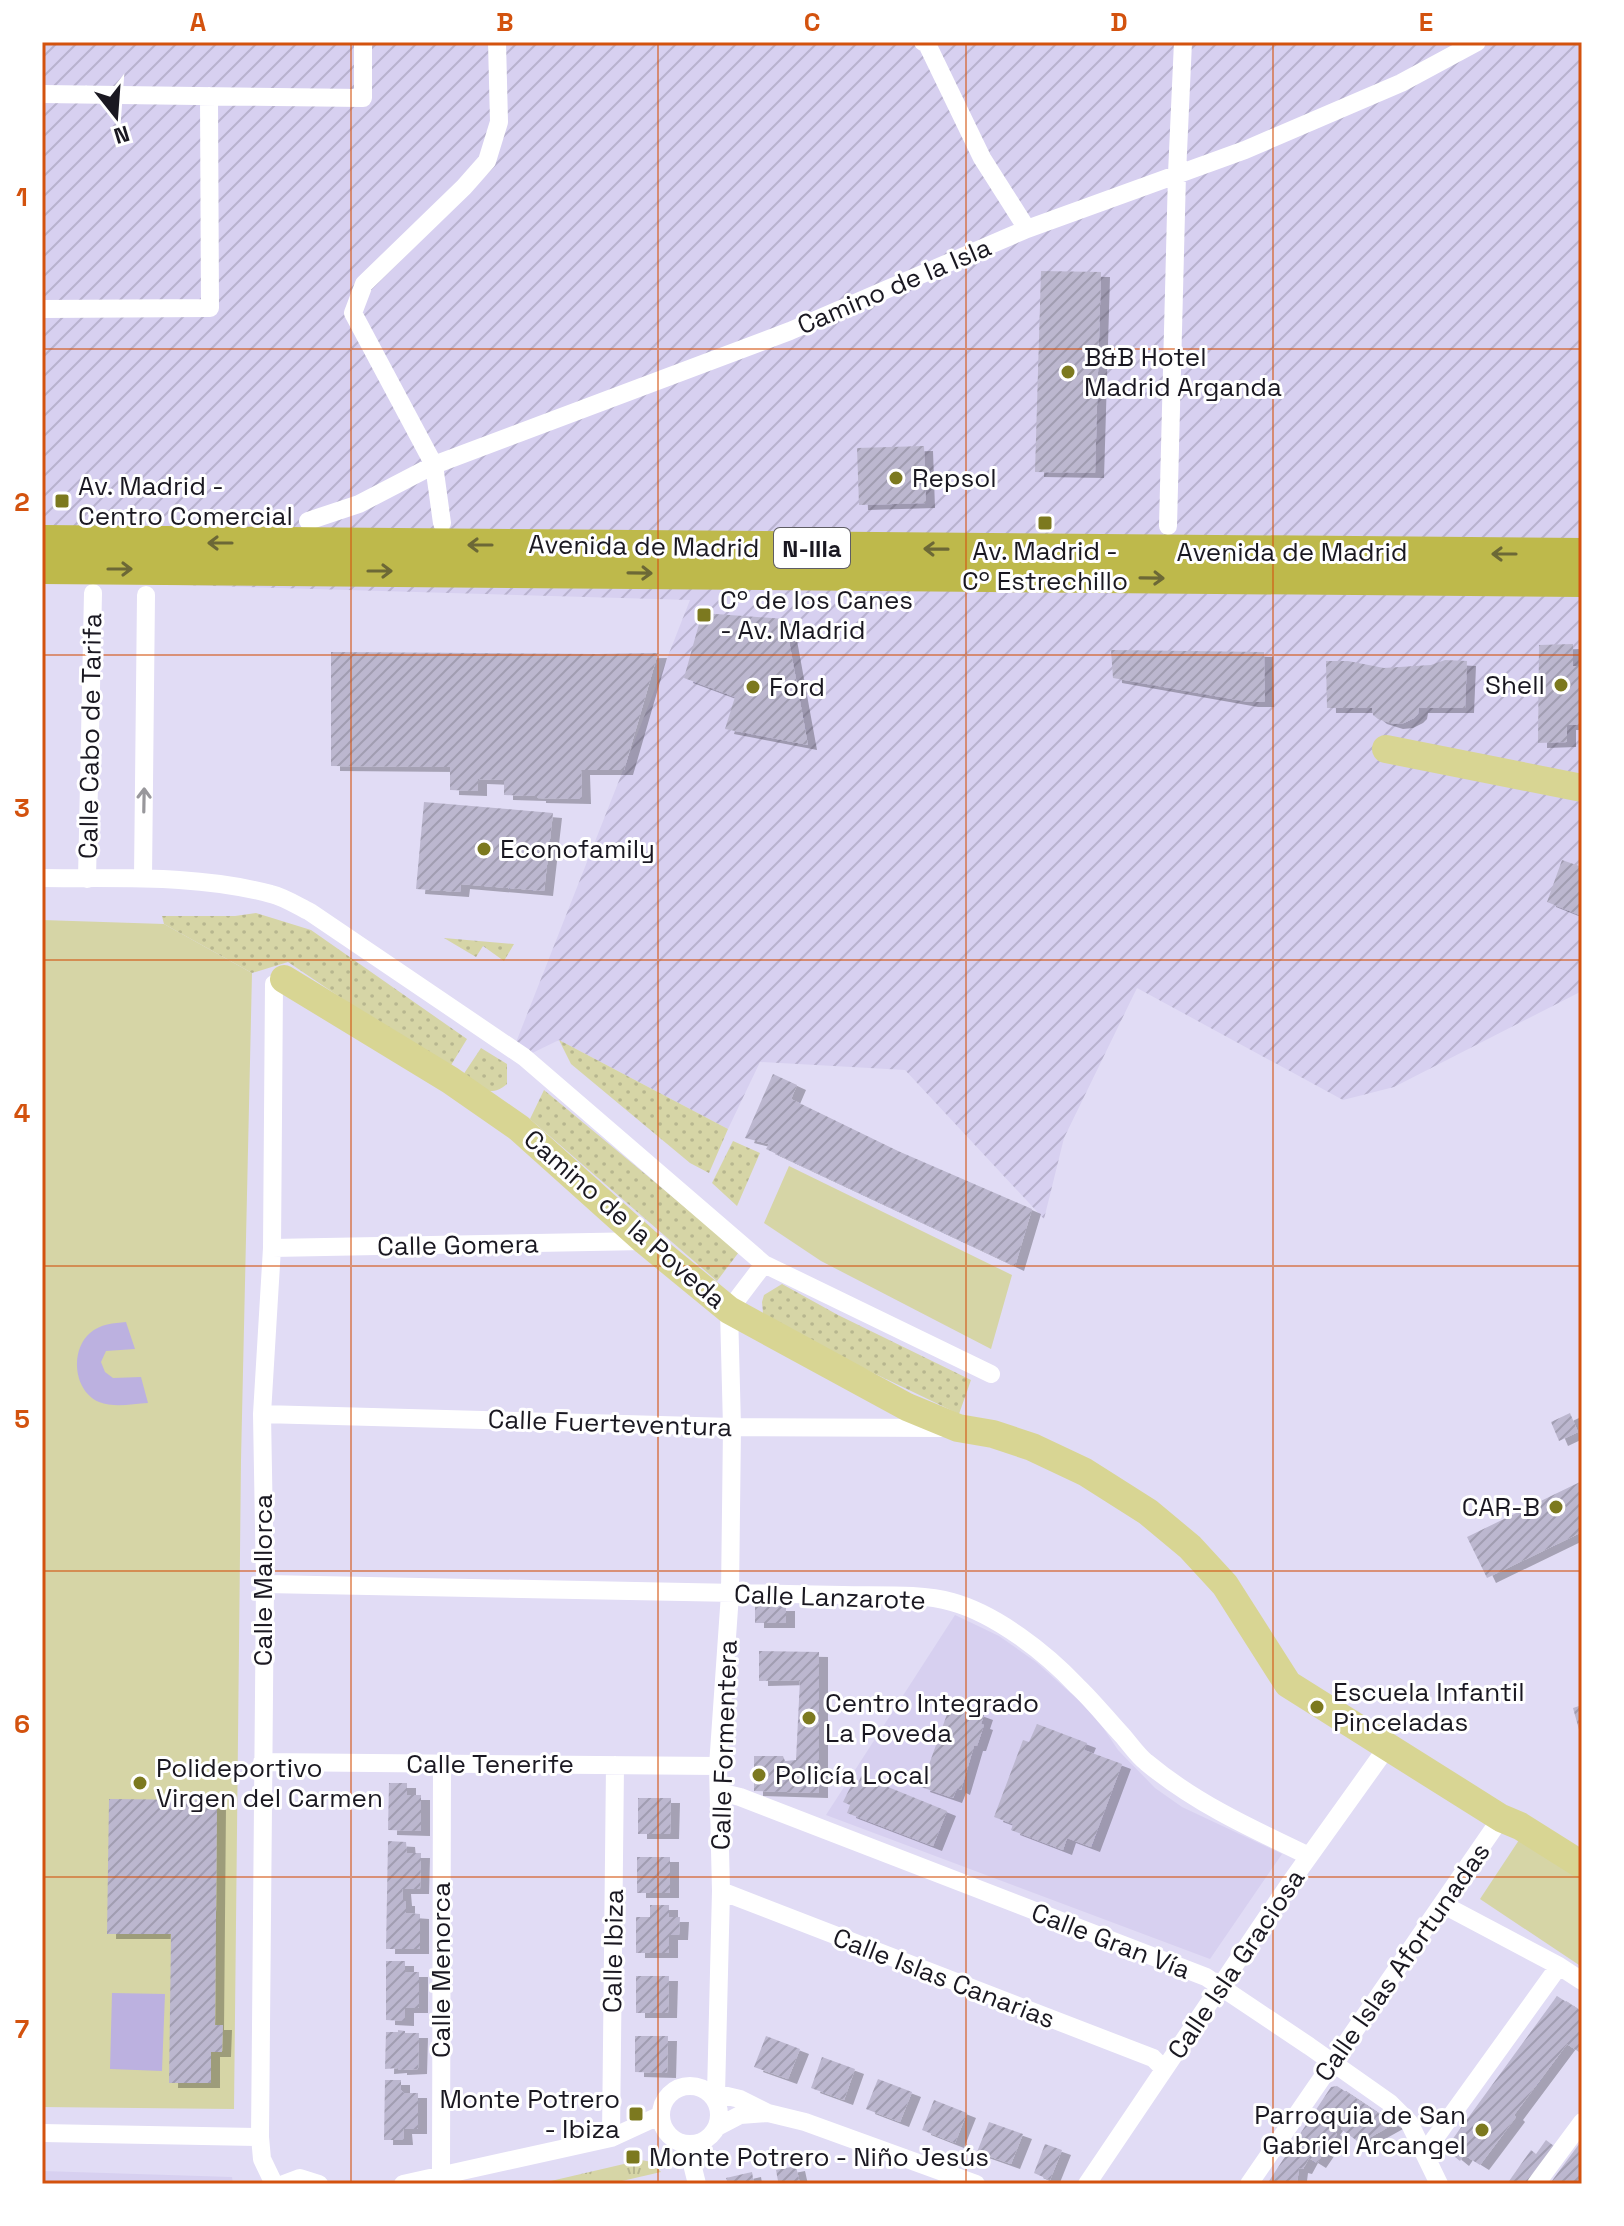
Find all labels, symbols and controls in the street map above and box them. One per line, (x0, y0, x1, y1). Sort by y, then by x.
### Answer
text: A (190, 5, 207, 39)
text: B (496, 5, 514, 39)
text: C (804, 5, 820, 39)
text: D (1110, 5, 1128, 39)
text: E (1419, 5, 1433, 39)
north arrow (76, 76, 156, 156)
text: N (111, 120, 133, 151)
text: 1 (16, 180, 28, 214)
street label: Camino de la Isla (792, 230, 996, 342)
place label: B&B Hotel Madrid Arganda (1084, 340, 1282, 404)
marker: B&B Hotel Madrid Arganda (1059, 363, 1077, 381)
place label: Repsol (912, 461, 997, 495)
place label: Av. Madrid - Centro Comercial (78, 469, 293, 533)
marker: Repsol (887, 469, 905, 487)
text: 2 (14, 485, 30, 519)
marker: Av. Madrid - Centro Comercial (53, 492, 71, 510)
marker: Av. Madrid - Cº Estrechillo (1036, 514, 1054, 532)
street label: Avenida de Madrid (528, 527, 760, 565)
road number: N-IIIa (774, 528, 850, 568)
place label: Av. Madrid - Cº Estrechillo (962, 534, 1128, 598)
one-way arrow (207, 535, 234, 551)
street label: Avenida de Madrid (1176, 535, 1408, 569)
one-way arrow (467, 537, 494, 553)
one-way arrow (923, 541, 950, 557)
one-way arrow (1491, 546, 1518, 562)
one-way arrow (106, 561, 133, 577)
one-way arrow (366, 563, 393, 579)
one-way arrow (626, 565, 653, 581)
one-way arrow (1138, 570, 1165, 586)
place label: Cº de los Canes - Av. Madrid (720, 583, 913, 647)
marker: Cº de los Canes - Av. Madrid (695, 606, 713, 624)
street label: Calle Cabo de Tarifa (71, 613, 109, 859)
place label: Shell (1485, 668, 1545, 702)
place label: Ford (769, 670, 825, 704)
marker: Shell (1552, 676, 1570, 694)
marker: Ford (744, 678, 762, 696)
one-way arrow (136, 787, 152, 814)
text: 3 (14, 791, 30, 825)
place label: Econofamily (500, 832, 655, 866)
marker: Econofamily (475, 840, 493, 858)
text: 4 (14, 1096, 30, 1130)
street label: Camino de la Poveda (517, 1122, 733, 1316)
street label: Calle Gomera (377, 1227, 539, 1263)
text: 5 (14, 1402, 30, 1436)
street label: Calle Fuerteventura (487, 1402, 733, 1444)
place label: CAR-B (1462, 1490, 1540, 1524)
street label: Calle Mallorca (246, 1494, 280, 1666)
marker: CAR-B (1547, 1498, 1565, 1516)
street label: Calle Lanzarote (734, 1577, 926, 1617)
street label: Calle Formentera (703, 1639, 745, 1851)
place label: Escuela Infantil Pinceladas (1333, 1675, 1525, 1739)
place label: Centro Integrado La Poveda (825, 1686, 1039, 1750)
marker: Escuela Infantil Pinceladas (1308, 1698, 1326, 1716)
text: 6 (14, 1707, 30, 1741)
marker: Centro Integrado La Poveda (800, 1709, 818, 1727)
street label: Calle Tenerife (406, 1747, 574, 1781)
place label: Polideportivo Virgen del Carmen (156, 1751, 383, 1815)
place label: Policía Local (775, 1758, 930, 1792)
marker: Policía Local (750, 1766, 768, 1784)
marker: Polideportivo Virgen del Carmen (131, 1774, 149, 1792)
street label: Calle Islas Afortunadas (1307, 1836, 1497, 2088)
street label: Calle Isla Graciosa (1160, 1862, 1312, 2066)
street label: Calle Menorca (424, 1882, 458, 2058)
street label: Calle Ibiza (595, 1888, 631, 2013)
street label: Calle Gran Vía (1027, 1895, 1195, 1987)
street label: Calle Islas Canarias (828, 1920, 1060, 2036)
text: 7 (15, 2012, 29, 2046)
place label: Monte Potrero - Ibiza (439, 2082, 620, 2146)
place label: Parroquia de San Gabriel Arcangel (1254, 2098, 1466, 2162)
marker: Monte Potrero - Ibiza (627, 2105, 645, 2123)
marker: Parroquia de San Gabriel Arcangel (1473, 2121, 1491, 2139)
place label: Monte Potrero - Niño Jesús (649, 2140, 989, 2174)
marker: Monte Potrero - Niño Jesús (624, 2148, 642, 2166)

